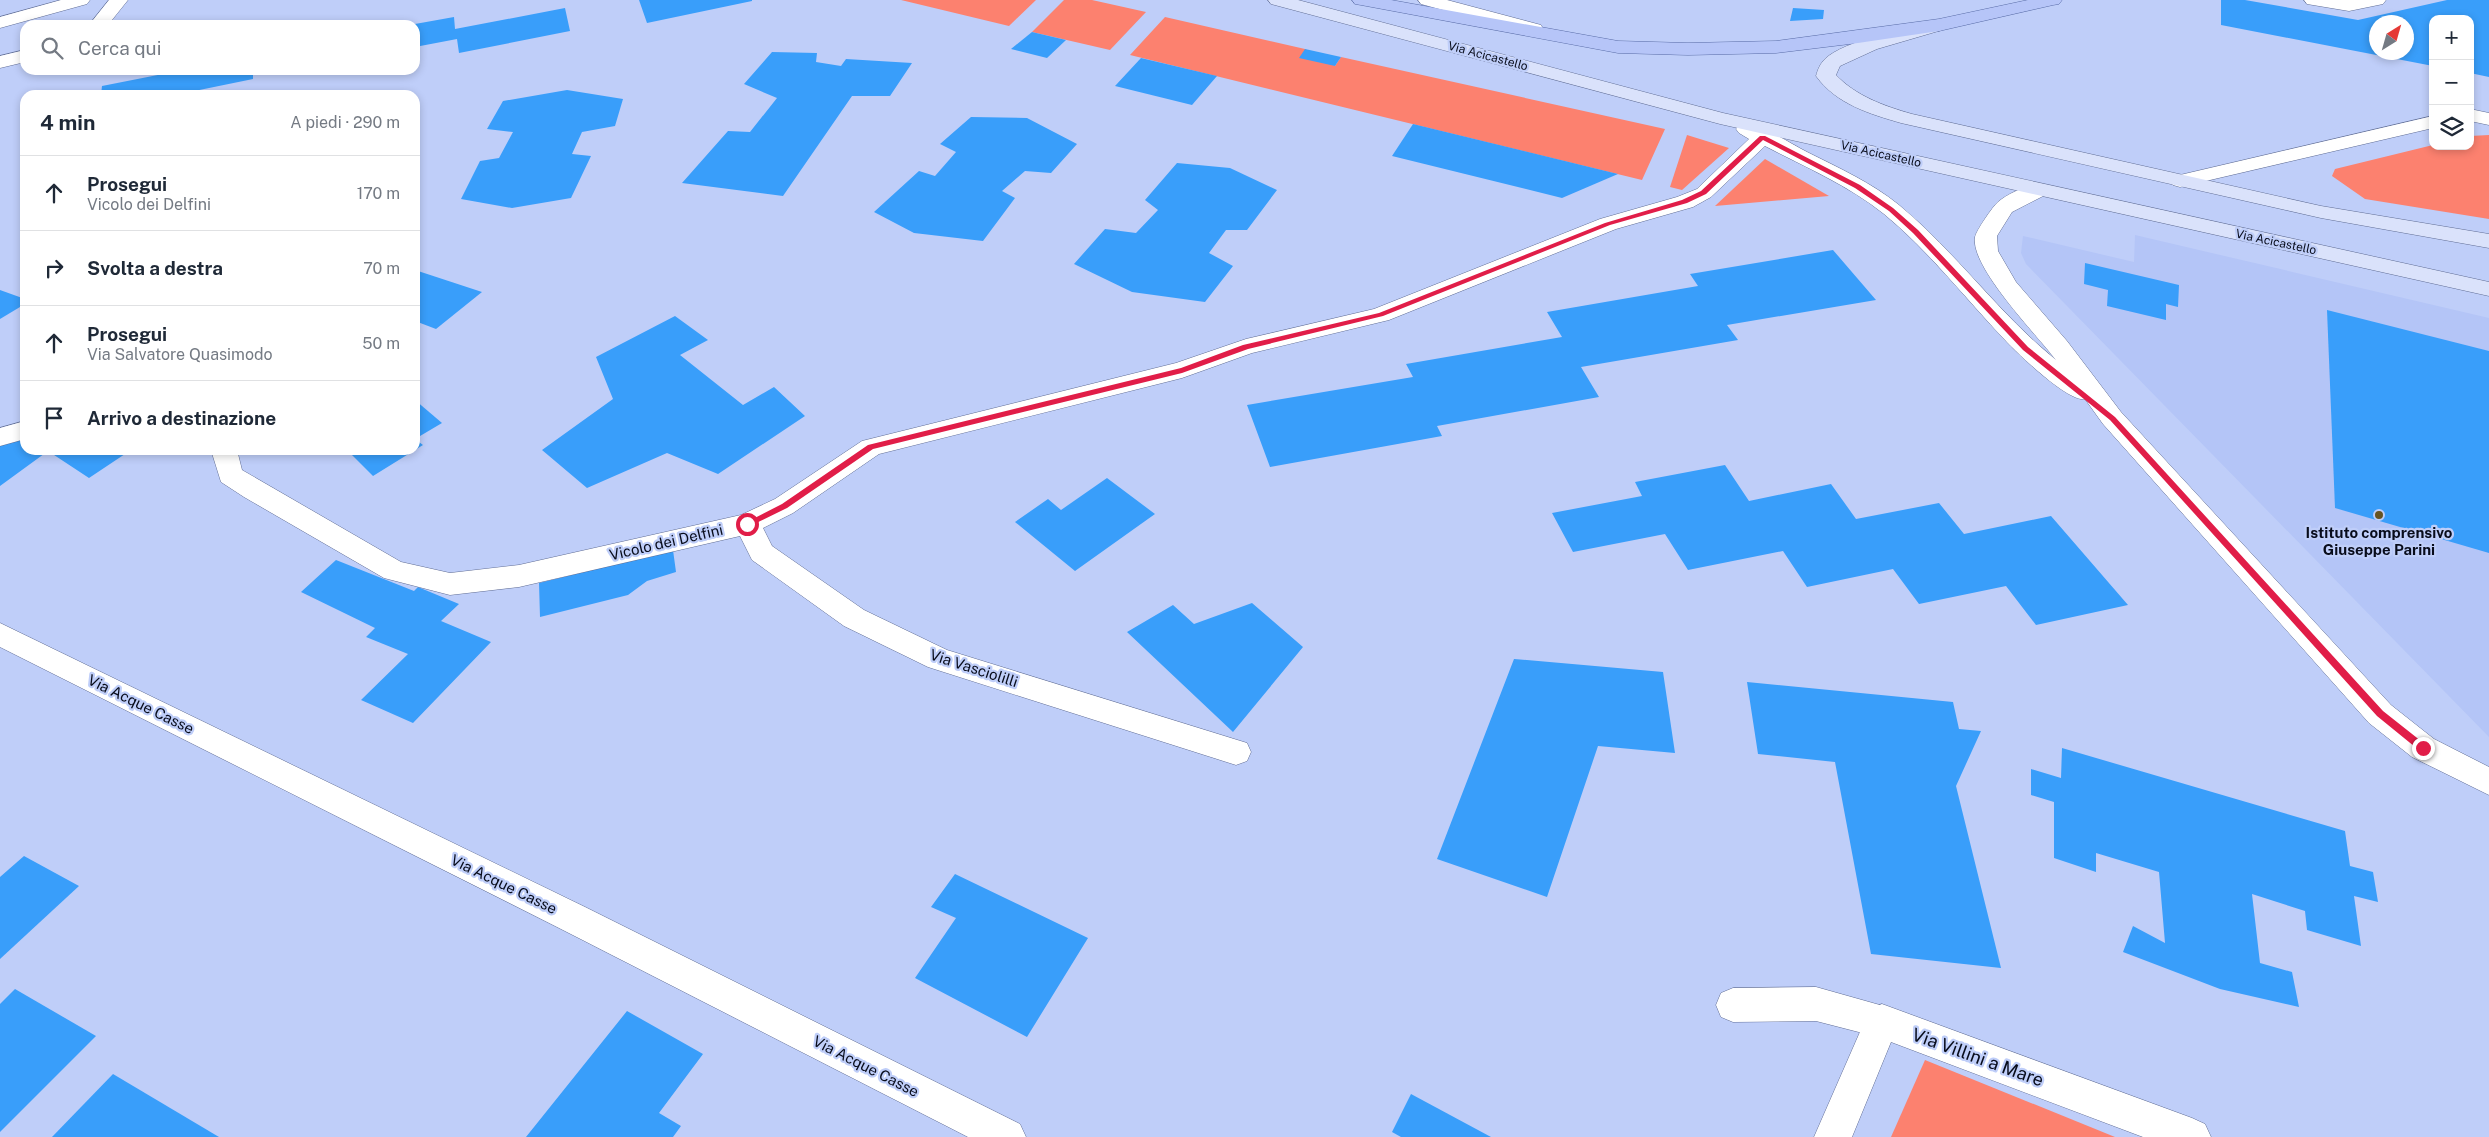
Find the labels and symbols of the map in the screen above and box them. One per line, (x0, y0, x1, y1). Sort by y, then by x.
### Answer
north arrow (2369, 15, 2414, 60)
street label: Via Acicastello (1446, 39, 1530, 73)
street label: Via Acicastello (1839, 138, 1923, 170)
street label: Via Acicastello (2234, 227, 2318, 257)
marker: Istituto comprensivo Giuseppe Parini (2373, 509, 2385, 521)
route start (736, 513, 759, 536)
street label: Vicolo dei Delfini (607, 521, 725, 563)
place label: Istituto comprensivo Giuseppe Parini (2306, 524, 2453, 558)
street label: Via Vasciolilli (928, 646, 1020, 690)
street label: Via Acque Casse (85, 671, 197, 737)
route end (2412, 737, 2435, 760)
street label: Via Acque Casse (448, 851, 560, 917)
street label: Via Villini a Mare (1909, 1023, 2047, 1091)
street label: Via Acque Casse (810, 1032, 922, 1100)

